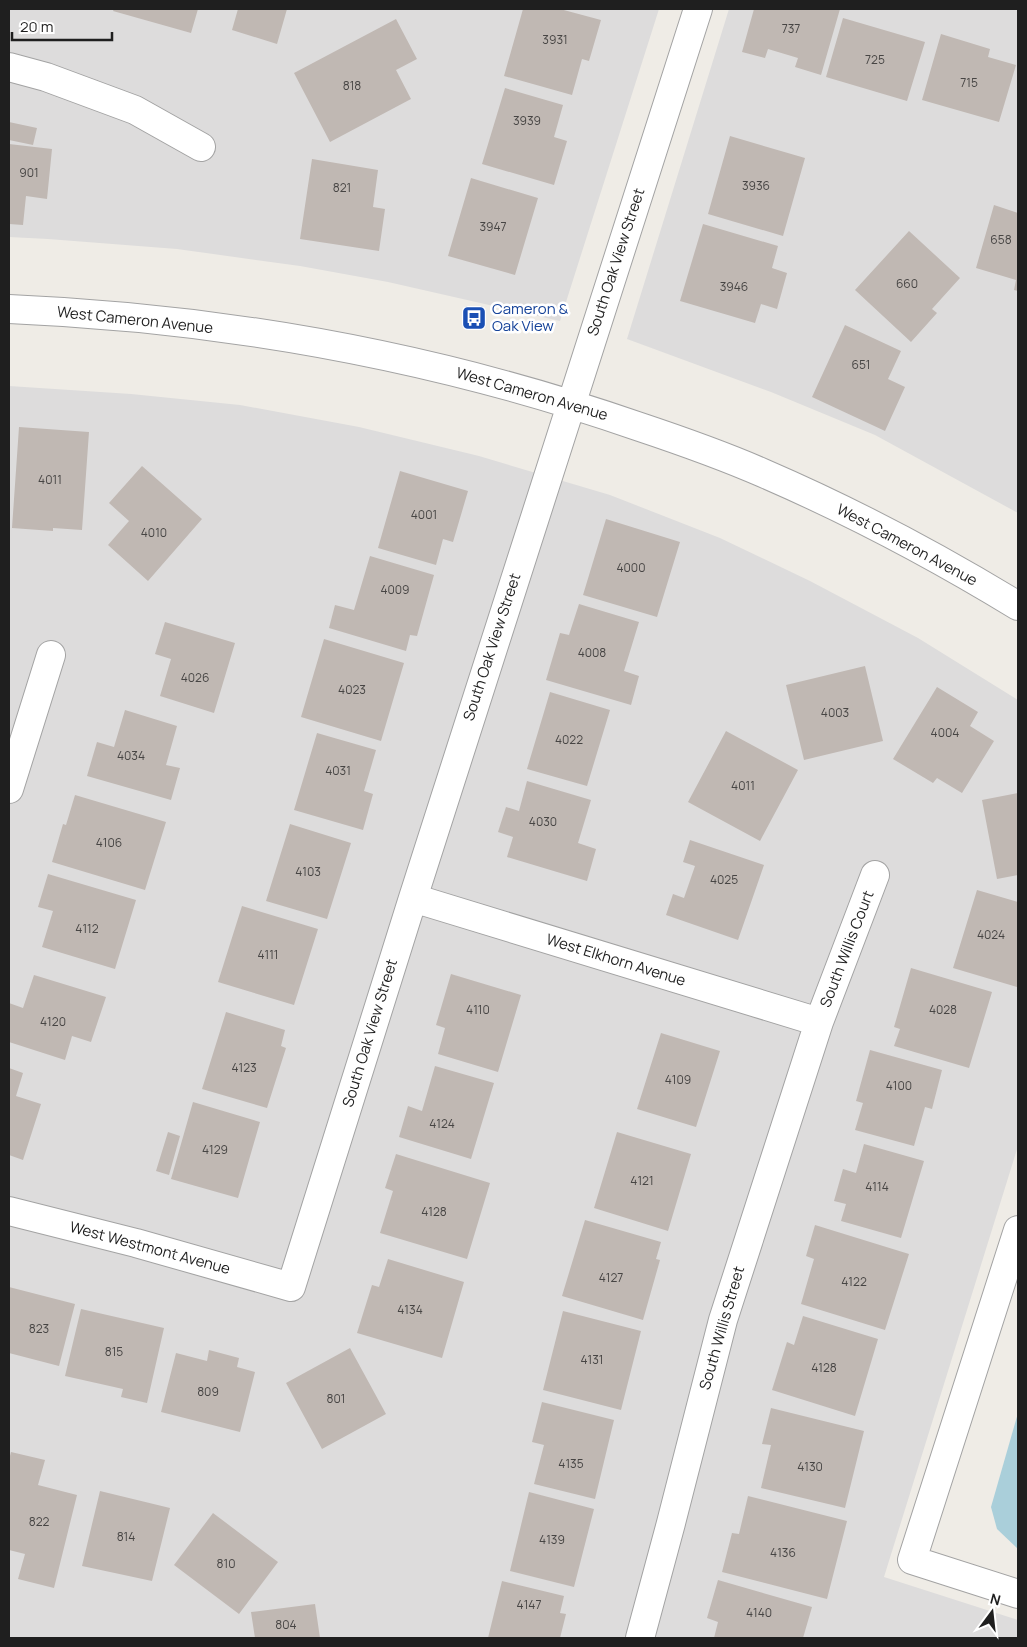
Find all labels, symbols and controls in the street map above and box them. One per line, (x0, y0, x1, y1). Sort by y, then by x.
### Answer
scale bar (12, 10, 112, 42)
text: 20 m (20, 16, 53, 37)
house number: 737 (782, 20, 800, 37)
house number: 3931 (542, 31, 568, 48)
house number: 725 (865, 51, 885, 68)
house number: 715 (960, 74, 978, 91)
house number: 818 (343, 77, 361, 94)
house number: 3939 (513, 112, 541, 129)
house number: 901 (19, 164, 39, 181)
house number: 3936 (742, 177, 770, 194)
house number: 821 (333, 179, 351, 196)
street label: South Oak View Street (582, 185, 649, 338)
house number: 3947 (479, 218, 507, 235)
house number: 658 (990, 231, 1012, 248)
house number: 660 (896, 275, 918, 292)
house number: 3946 (720, 278, 748, 295)
place label: Cameron & Oak View (492, 298, 569, 336)
street label: West Cameron Avenue (56, 301, 214, 338)
bus stop icon: Cameron & Oak View (461, 305, 487, 331)
house number: 651 (851, 356, 871, 373)
street label: West Cameron Avenue (454, 362, 611, 425)
house number: 4011 (38, 471, 62, 488)
street label: West Cameron Avenue (833, 499, 982, 591)
house number: 4001 (411, 506, 437, 523)
house number: 4010 (141, 524, 167, 541)
house number: 4000 (616, 559, 646, 576)
street label: South Oak View Street (458, 570, 525, 723)
house number: 4009 (380, 581, 410, 598)
house number: 4008 (578, 644, 606, 661)
house number: 4026 (181, 669, 209, 686)
house number: 4023 (338, 681, 366, 698)
house number: 4003 (821, 704, 849, 721)
house number: 4004 (931, 724, 959, 741)
house number: 4022 (555, 731, 583, 748)
house number: 4034 (117, 747, 145, 764)
house number: 4031 (325, 762, 351, 779)
house number: 4011 (731, 777, 755, 794)
house number: 4030 (529, 813, 557, 830)
house number: 4106 (96, 834, 122, 851)
house number: 4103 (295, 863, 321, 880)
house number: 4025 (710, 871, 738, 888)
street label: South Willis Court (815, 887, 878, 1010)
house number: 4112 (75, 920, 99, 937)
house number: 4024 (977, 926, 1005, 943)
street label: West Elkhorn Avenue (544, 928, 689, 991)
house number: 4111 (257, 946, 279, 963)
street label: South Oak View Street (337, 956, 402, 1109)
house number: 4110 (466, 1001, 490, 1018)
house number: 4028 (929, 1001, 957, 1018)
house number: 4120 (40, 1013, 66, 1030)
house number: 4123 (231, 1059, 257, 1076)
house number: 4109 (665, 1071, 691, 1088)
house number: 4100 (886, 1077, 912, 1094)
house number: 4124 (429, 1115, 455, 1132)
house number: 4129 (202, 1141, 228, 1158)
house number: 4121 (630, 1172, 654, 1189)
house number: 4114 (865, 1178, 889, 1195)
house number: 4128 (421, 1203, 447, 1220)
street label: West Westmont Avenue (68, 1216, 233, 1279)
street label: South Willis Street (694, 1264, 749, 1392)
house number: 4127 (599, 1269, 623, 1286)
house number: 4122 (841, 1273, 867, 1290)
house number: 4134 (397, 1301, 423, 1318)
house number: 823 (29, 1320, 49, 1337)
house number: 815 (105, 1343, 123, 1360)
house number: 4131 (580, 1351, 604, 1368)
house number: 4128 (811, 1359, 837, 1376)
house number: 809 (197, 1383, 219, 1400)
house number: 801 (327, 1390, 345, 1407)
house number: 4135 (558, 1455, 584, 1472)
house number: 4130 (797, 1458, 823, 1475)
house number: 822 (29, 1513, 49, 1530)
house number: 814 (117, 1528, 135, 1545)
house number: 4139 (539, 1531, 565, 1548)
house number: 4136 (770, 1544, 796, 1561)
house number: 810 (217, 1555, 235, 1572)
north arrow (967, 1587, 1017, 1637)
text: N (988, 1588, 1003, 1609)
house number: 4147 (517, 1596, 541, 1613)
house number: 4140 (746, 1604, 772, 1621)
house number: 804 (275, 1616, 297, 1633)

